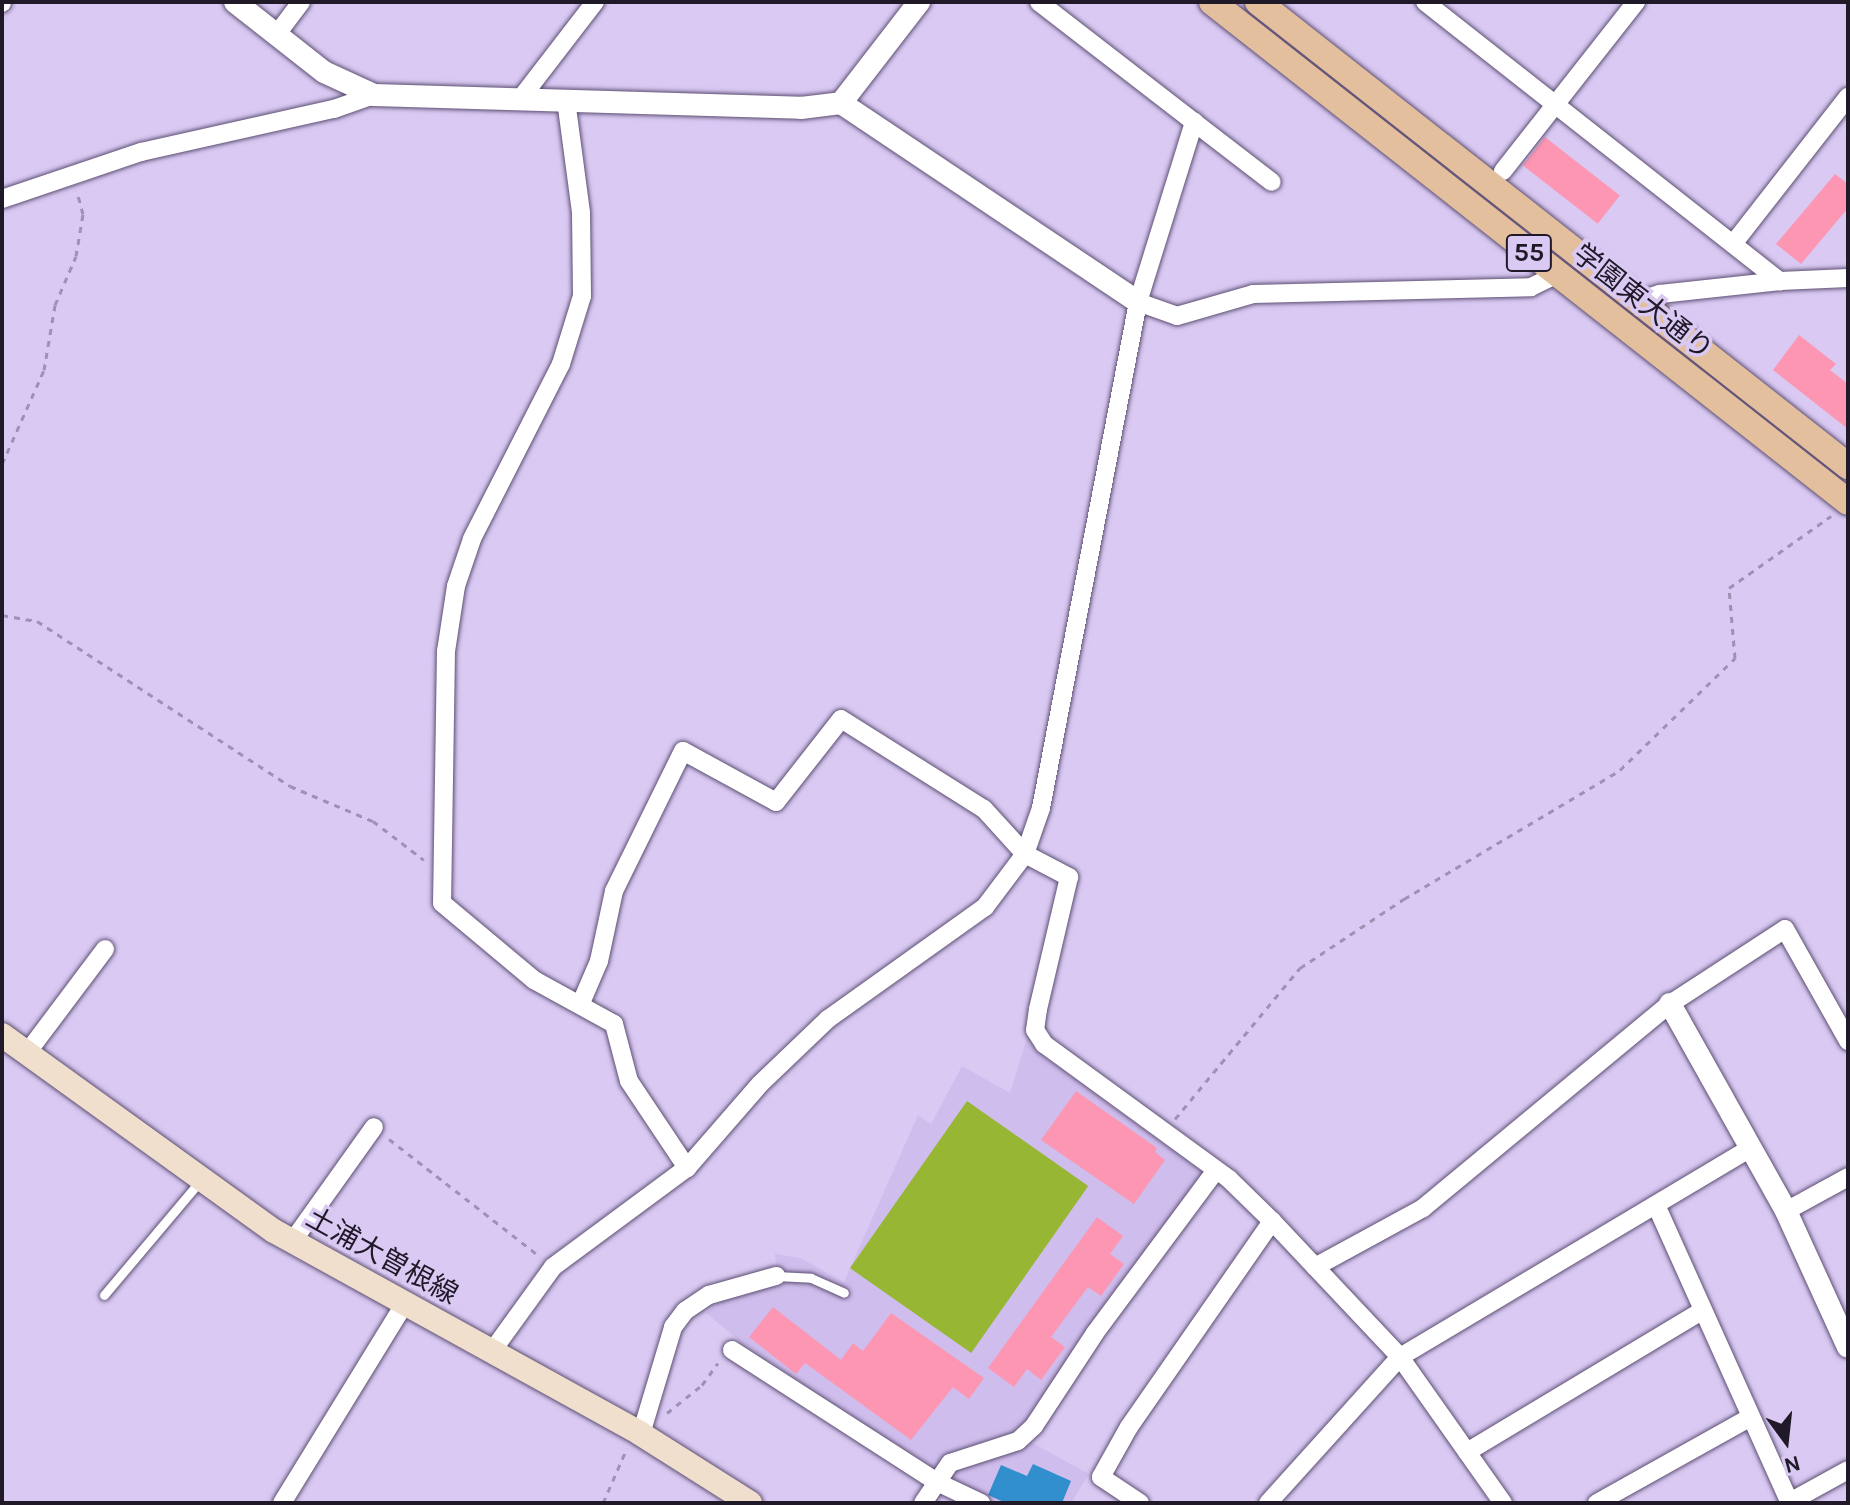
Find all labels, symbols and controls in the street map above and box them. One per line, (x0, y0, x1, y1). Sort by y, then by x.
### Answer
road number: 55 (1505, 231, 1553, 275)
street label: 学園東大通り (1566, 237, 1720, 367)
street label: 土浦大曽根線 (300, 1201, 464, 1311)
north arrow (1746, 1401, 1826, 1481)
text: N (1781, 1450, 1803, 1479)

